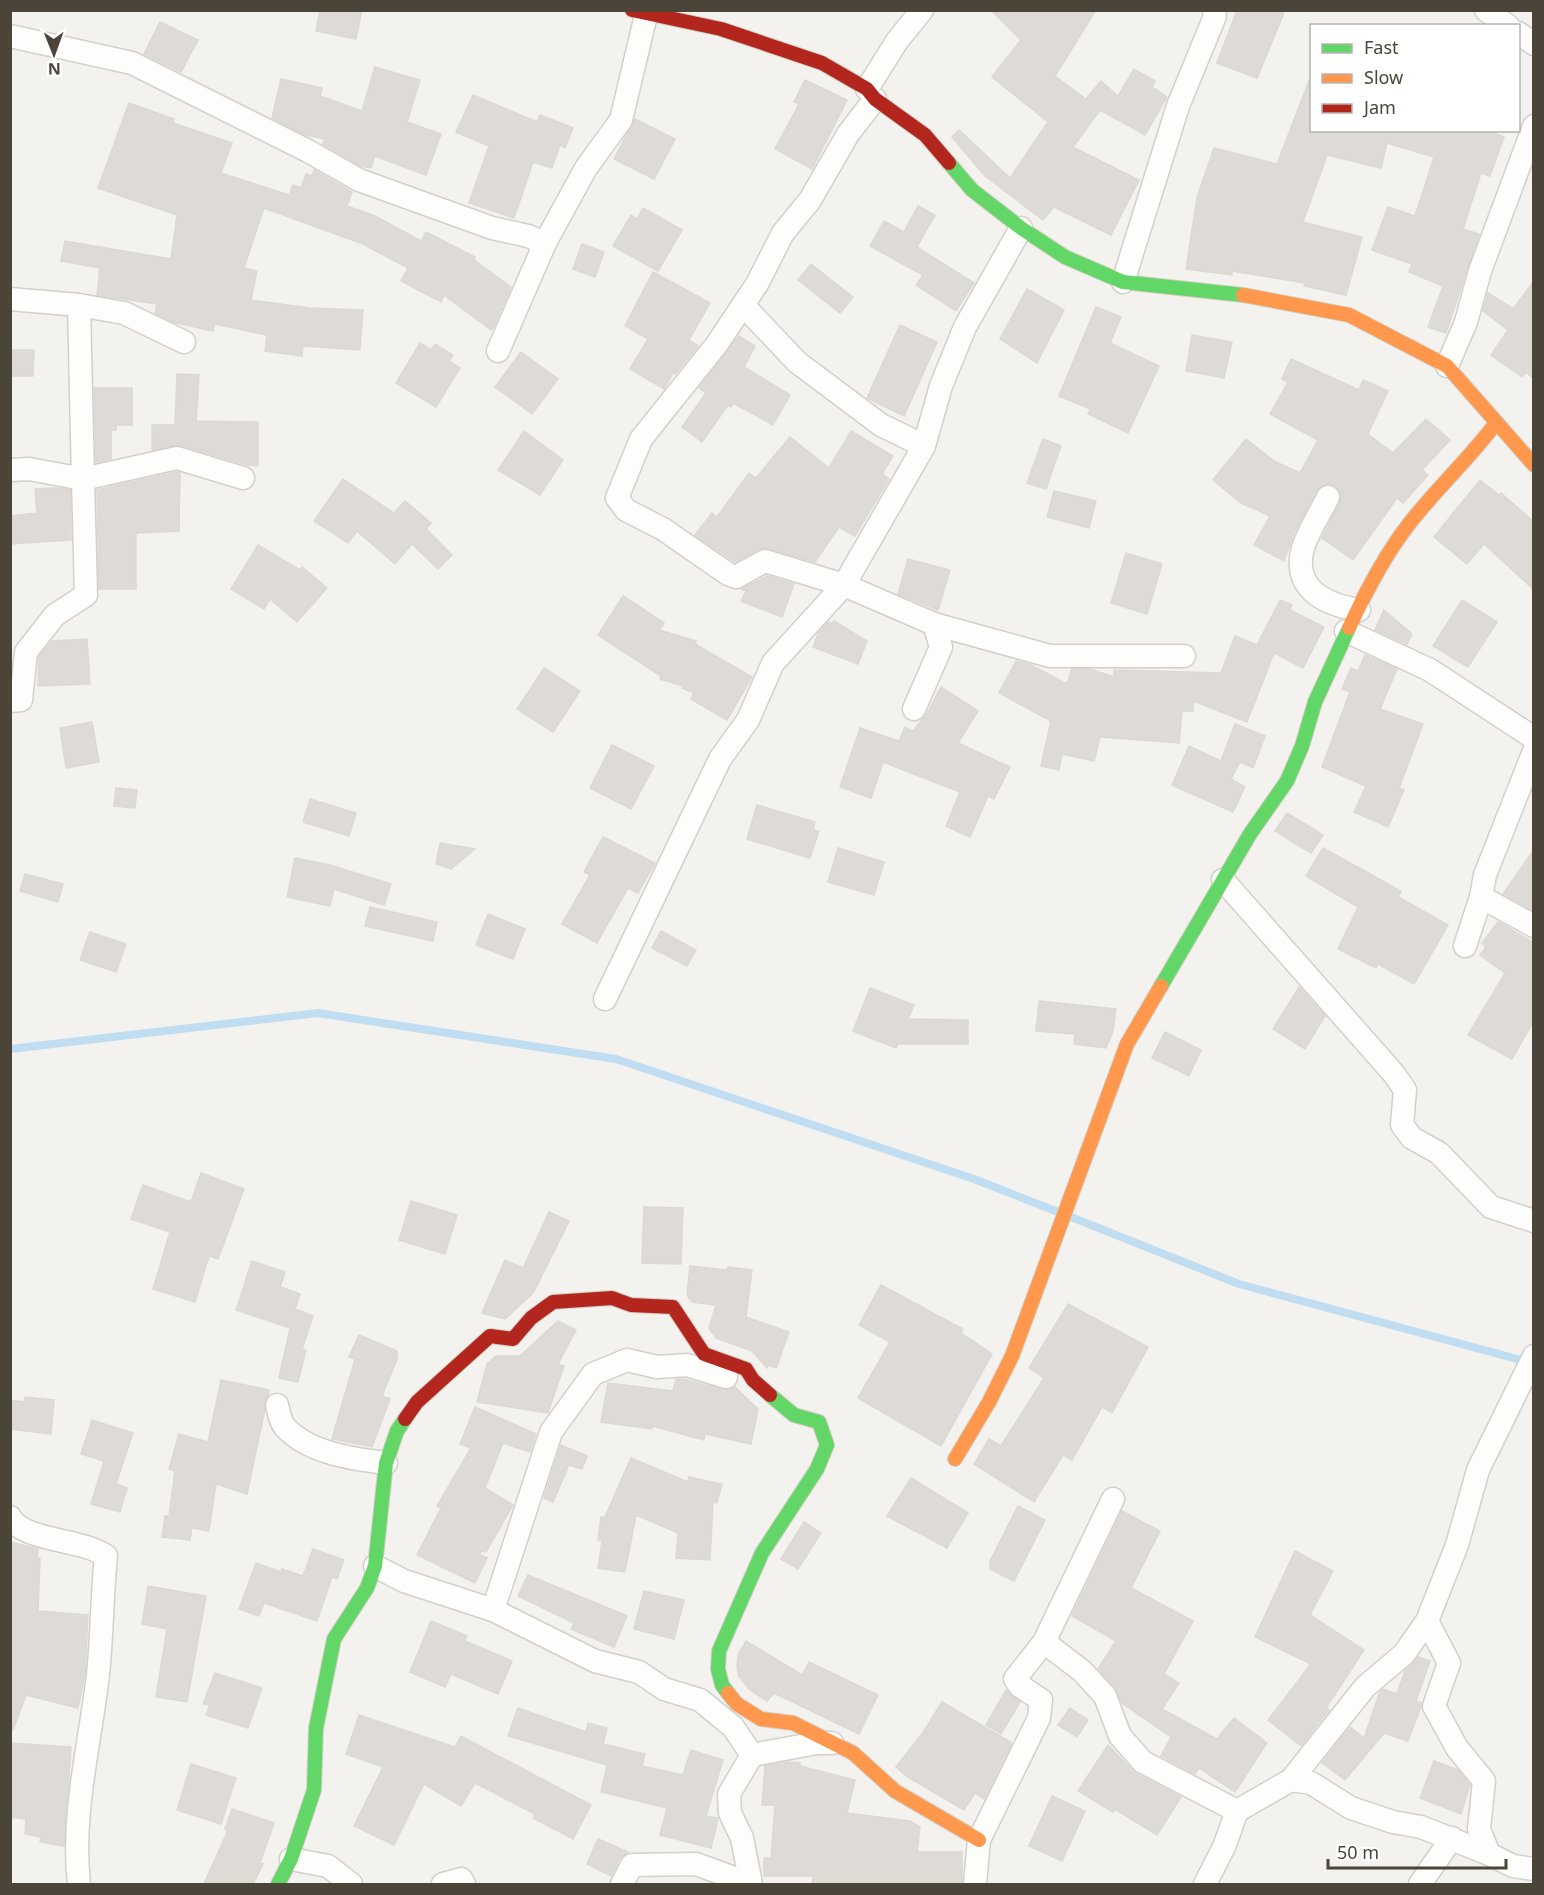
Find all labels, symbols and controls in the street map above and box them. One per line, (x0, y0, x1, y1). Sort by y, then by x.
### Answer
north arrow (24, 24, 84, 84)
legend (1310, 24, 1520, 132)
text: Fast (1364, 35, 1399, 59)
text: N (48, 58, 61, 80)
text: Slow (1364, 65, 1403, 89)
text: Jam (1362, 95, 1396, 119)
scale bar (1328, 1832, 1506, 1870)
text: 50 m (1337, 1840, 1379, 1864)

